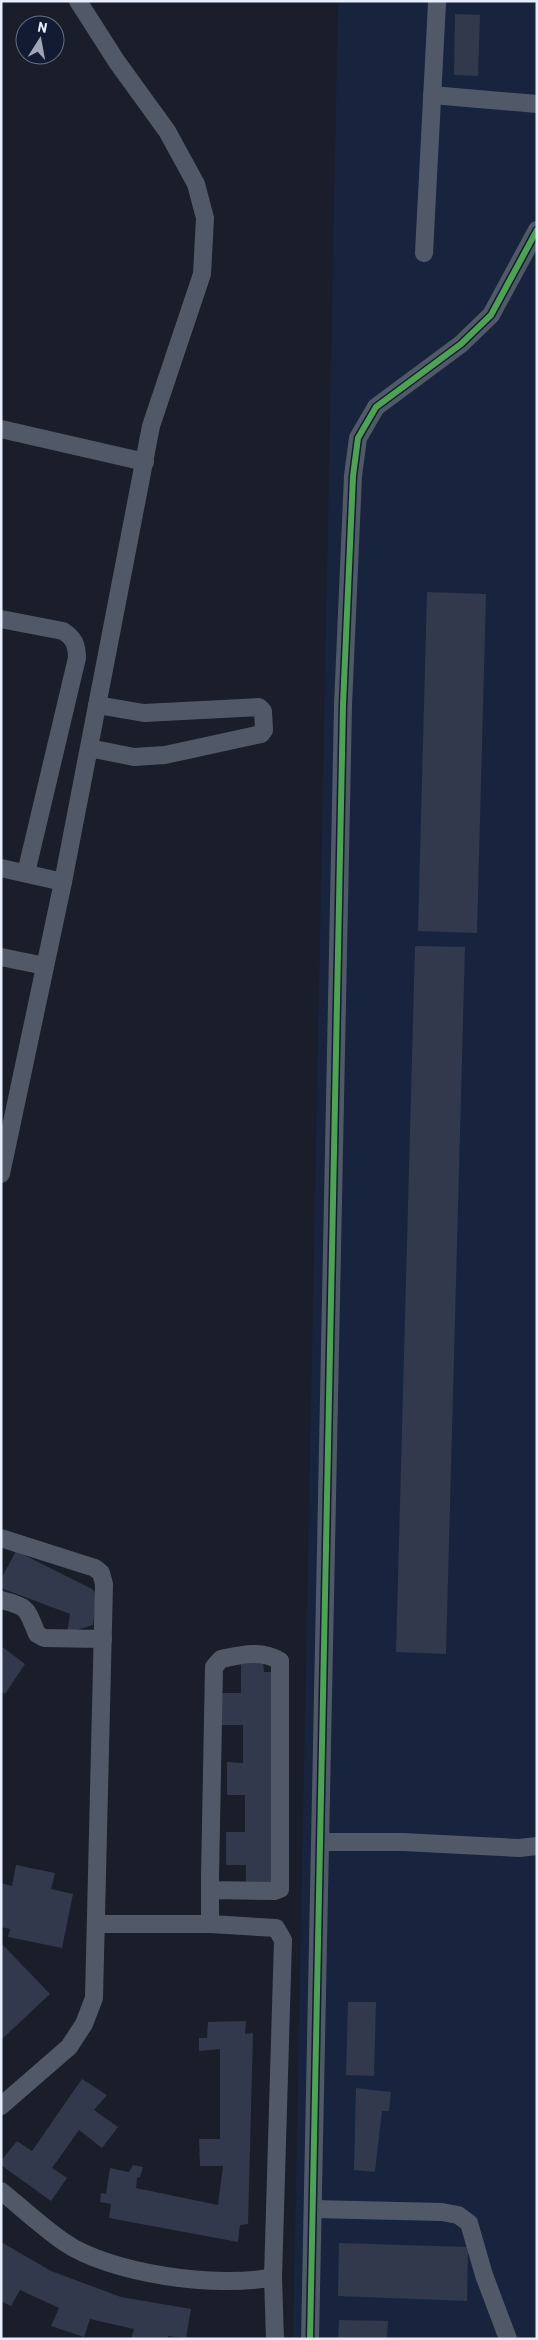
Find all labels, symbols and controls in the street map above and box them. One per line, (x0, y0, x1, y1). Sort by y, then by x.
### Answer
north arrow (15, 15, 65, 65)
text: N (36, 18, 49, 36)

